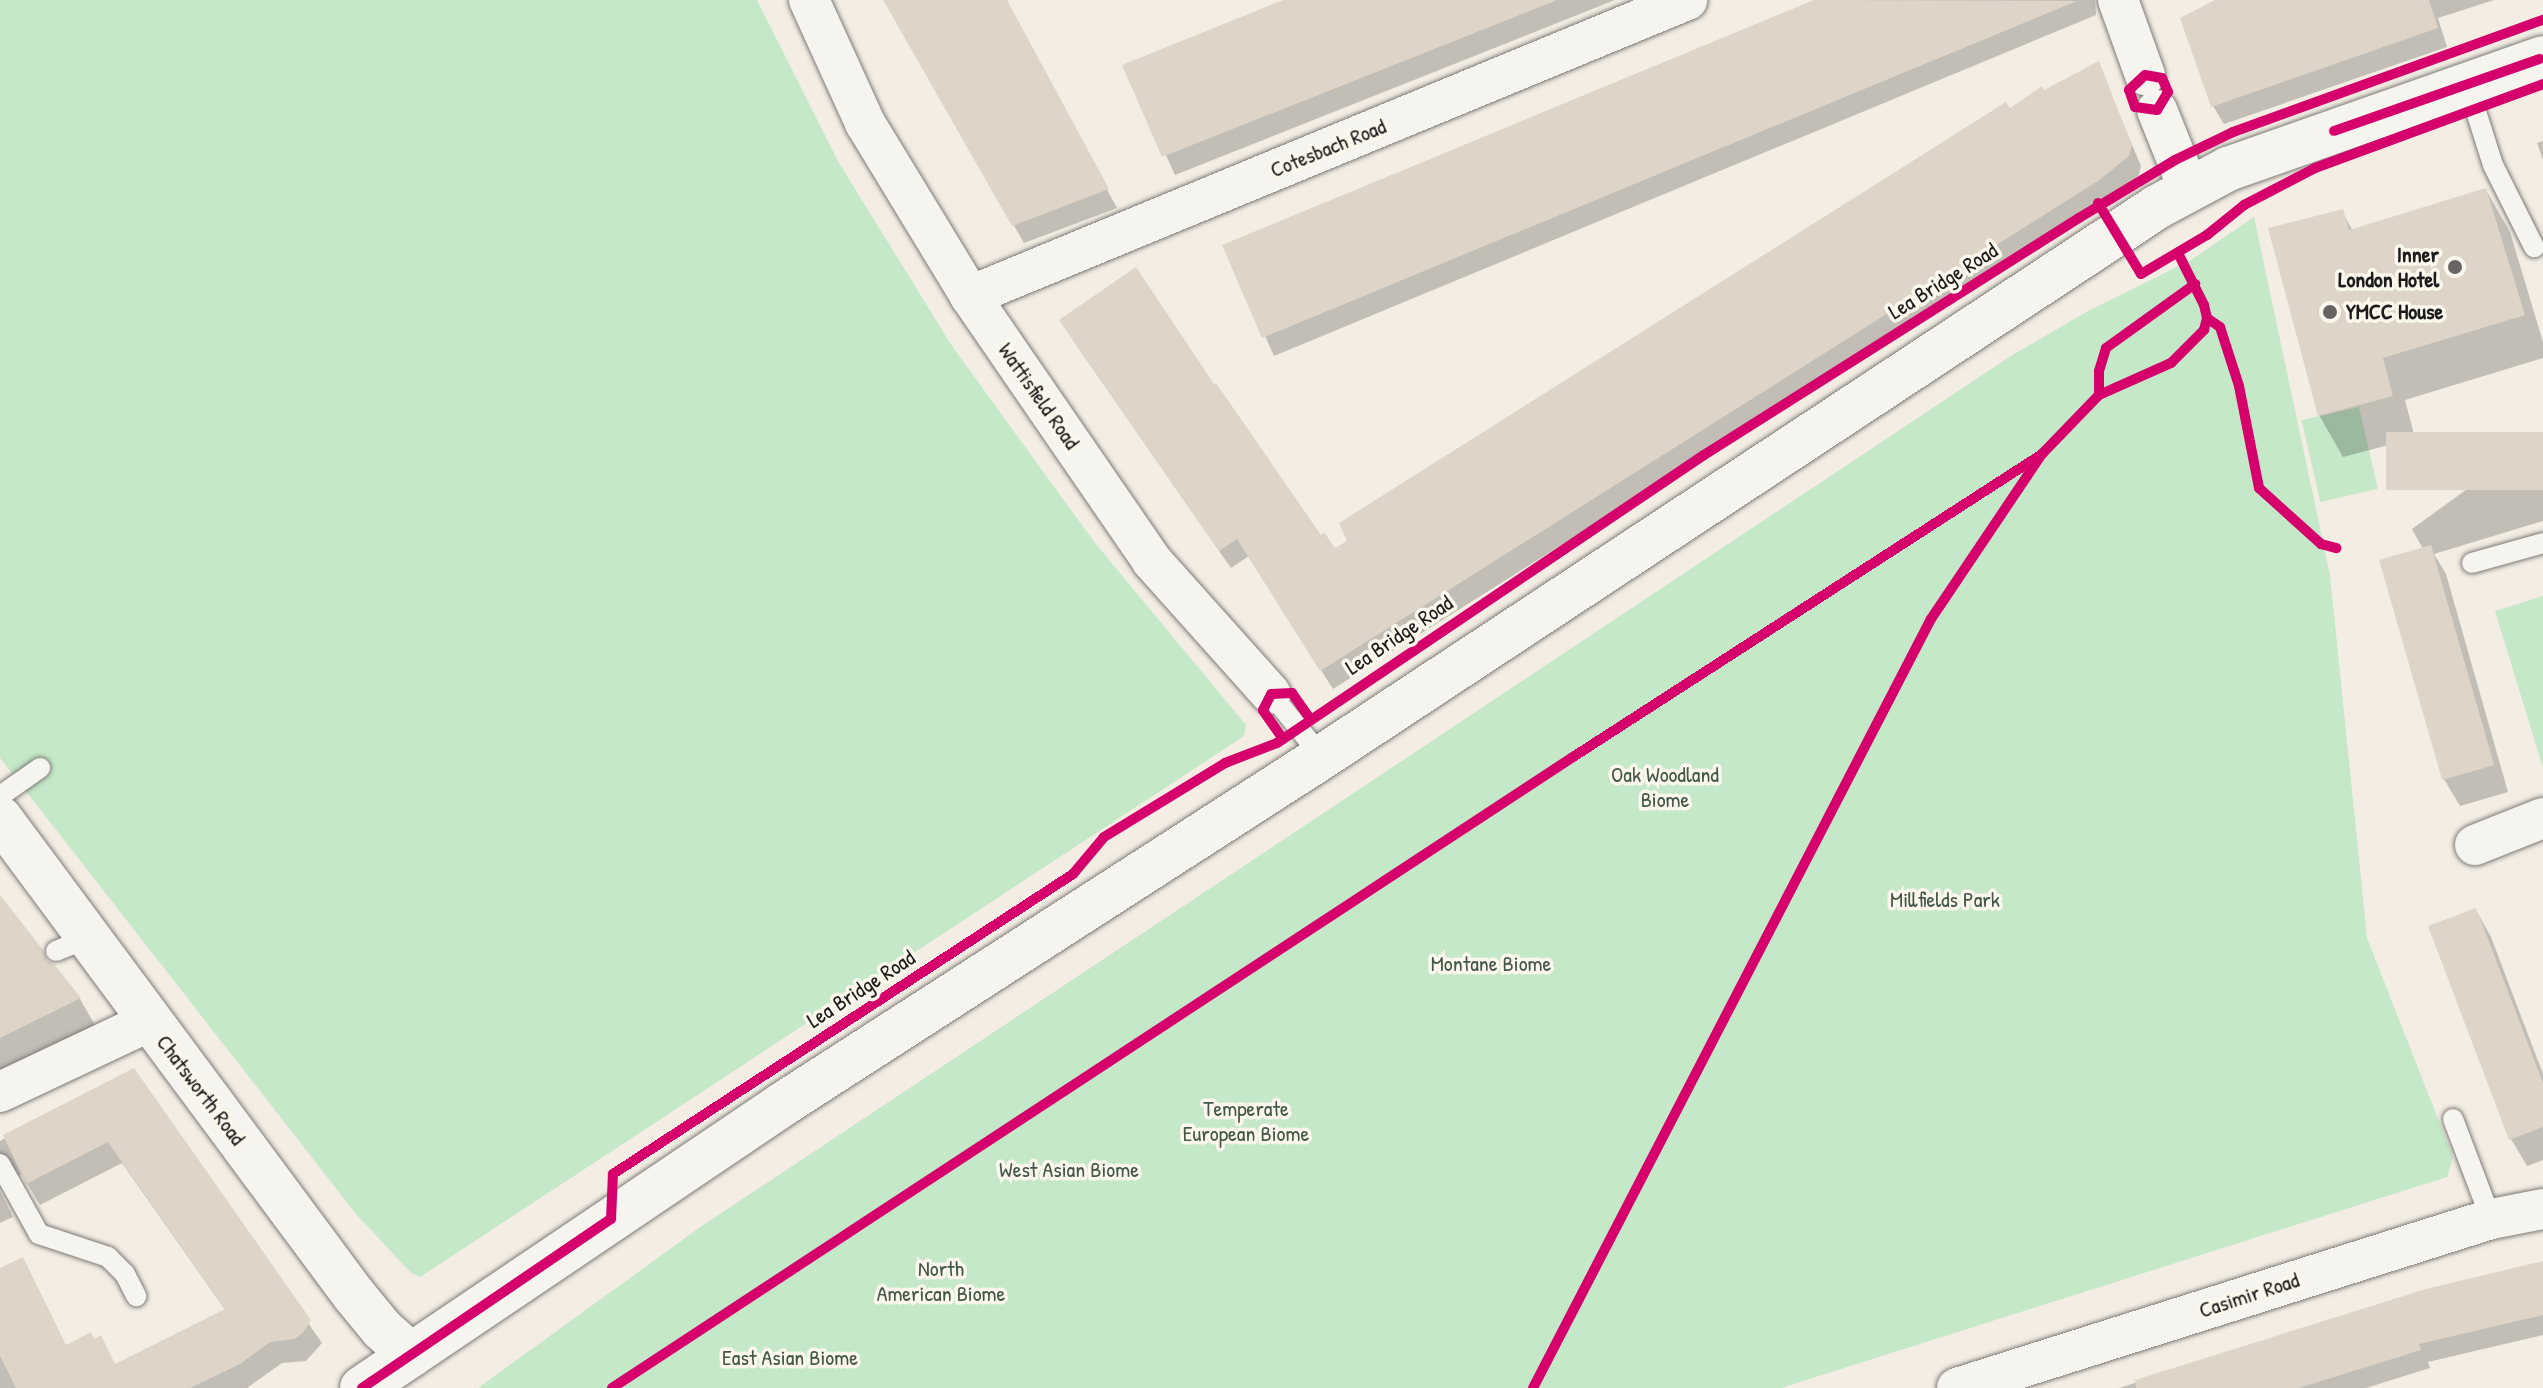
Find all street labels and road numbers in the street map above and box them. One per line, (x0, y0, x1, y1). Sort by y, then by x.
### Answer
street label: Cotesbach Road (1266, 113, 1390, 183)
street label: Lea Bridge Road (1884, 237, 2002, 325)
street label: Wattisfield Road (993, 338, 1085, 454)
street label: Lea Bridge Road (1340, 590, 1458, 680)
street label: Lea Bridge Road (802, 944, 920, 1034)
street label: Chatsworth Road (151, 1030, 251, 1150)
street label: Casimir Road (2196, 1266, 2302, 1324)

